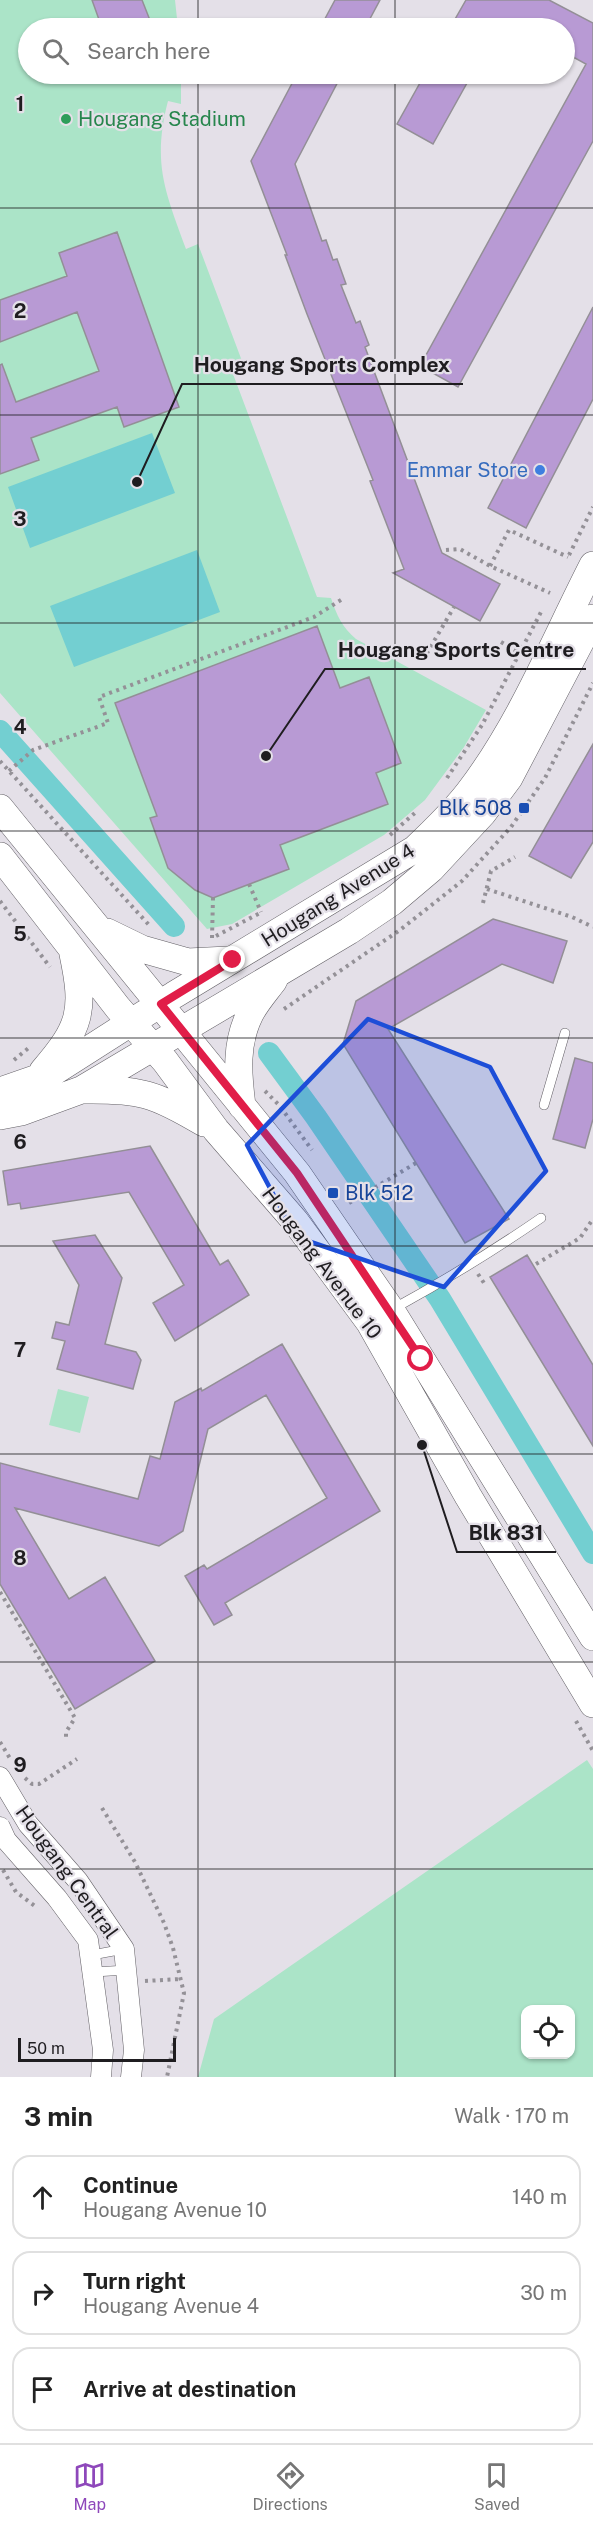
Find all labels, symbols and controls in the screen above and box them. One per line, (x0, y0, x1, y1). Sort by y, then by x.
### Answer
search box (18, 18, 575, 84)
icon: search (39, 35, 72, 68)
text: Search here (87, 38, 211, 64)
text: 1 (16, 92, 24, 116)
place label: Hougang Stadium (78, 107, 246, 131)
marker: Hougang Stadium (59, 112, 73, 126)
text: 2 (14, 299, 26, 323)
callout: Hougang Sports Complex (182, 345, 463, 384)
text: Hougang Sports Complex (194, 352, 450, 377)
place label: Emmar Store (407, 458, 528, 482)
marker: Emmar Store (533, 463, 547, 477)
text: 3 (13, 507, 27, 531)
callout: Hougang Sports Centre (325, 630, 586, 669)
text: Hougang Sports Centre (338, 637, 574, 662)
text: 4 (13, 715, 27, 739)
place label: Blk 508 (439, 796, 512, 820)
marker: Blk 508 (517, 801, 531, 815)
street label: Hougang Avenue 4 (257, 838, 419, 952)
text: 5 (13, 922, 27, 946)
route end (219, 946, 245, 972)
text: 6 (13, 1130, 27, 1154)
place label: Blk 512 (345, 1181, 413, 1205)
street label: Hougang Avenue 10 (257, 1182, 387, 1344)
marker: Blk 512 (326, 1186, 340, 1200)
text: 7 (14, 1338, 26, 1362)
route start (407, 1345, 433, 1371)
callout: Blk 831 (457, 1513, 556, 1552)
text: Blk 831 (468, 1520, 544, 1545)
text: 8 (13, 1546, 27, 1570)
text: 9 (13, 1753, 27, 1777)
street label: Hougang Central (11, 1801, 123, 1943)
map controls (521, 2005, 575, 2059)
button: locate (521, 2005, 575, 2059)
scale bar (18, 2035, 176, 2062)
text: 50 m (27, 2039, 65, 2058)
text: 3 min (24, 2101, 93, 2132)
text: Walk · 170 m (454, 2104, 569, 2128)
text: Continue (83, 2172, 178, 2198)
icon: ahead (26, 2181, 59, 2214)
text: 140 m (512, 2185, 567, 2209)
text: Hougang Avenue 10 (83, 2198, 267, 2222)
text: Turn right (83, 2268, 186, 2294)
icon: right (26, 2277, 59, 2310)
text: 30 m (520, 2281, 567, 2305)
text: Hougang Avenue 4 (83, 2294, 259, 2318)
icon: arrive (26, 2373, 59, 2406)
text: Arrive at destination (83, 2376, 296, 2402)
tab: Map (73, 2459, 106, 2514)
tab: Directions (253, 2459, 328, 2514)
tab: Saved (474, 2459, 520, 2514)

